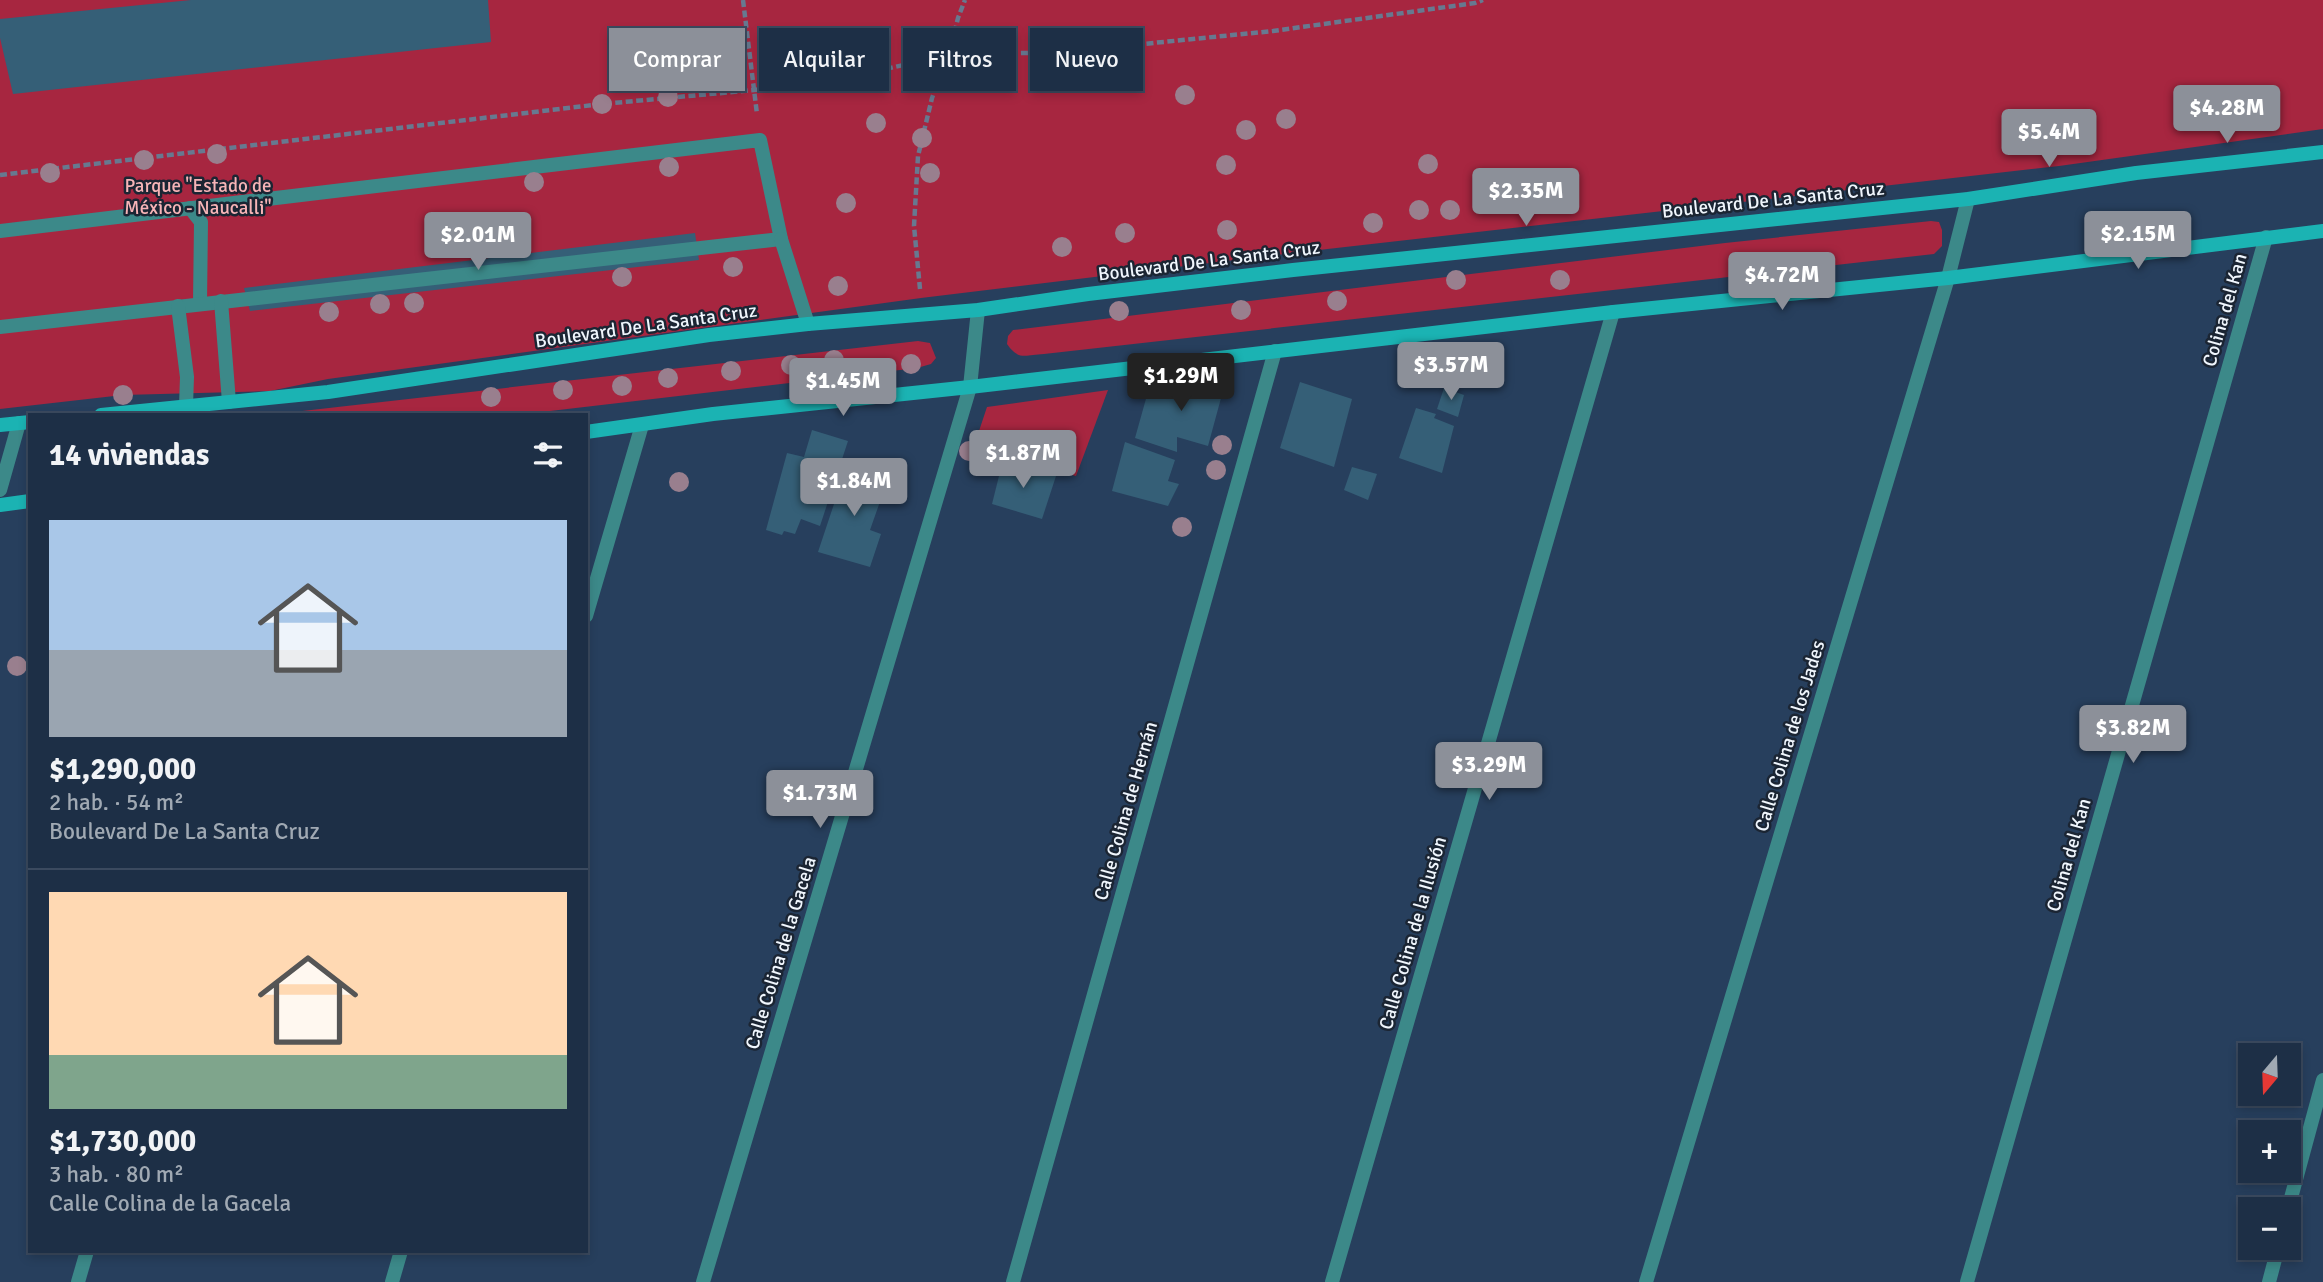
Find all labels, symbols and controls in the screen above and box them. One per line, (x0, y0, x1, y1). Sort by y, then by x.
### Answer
chip: Comprar (609, 28, 745, 91)
chip: Alquilar (759, 28, 889, 91)
chip: Filtros (903, 28, 1016, 91)
chip: Nuevo (1030, 28, 1143, 91)
pin: $4.28M (2170, 86, 2284, 145)
text: $4.28M (2189, 93, 2265, 122)
pin: $5.4M (2000, 110, 2098, 169)
text: $5.4M (2017, 117, 2081, 146)
pin: $2.35M (1469, 168, 1583, 228)
park label: Parque "Estado de México - Naucalli" (124, 174, 272, 220)
text: $2.35M (1488, 176, 1564, 205)
street label: Boulevard De La Santa Cruz (1661, 176, 1885, 224)
pin: $2.01M (421, 212, 535, 272)
pin: $2.15M (2081, 212, 2195, 271)
text: $2.15M (2100, 219, 2176, 248)
text: $2.01M (440, 220, 516, 249)
street label: Boulevard De La Santa Cruz (1097, 235, 1321, 287)
street label: Colina del Kan (2197, 251, 2253, 369)
pin: $4.72M (1725, 252, 1839, 312)
text: $4.72M (1744, 260, 1820, 289)
street label: Boulevard De La Santa Cruz (534, 299, 758, 353)
pin: $3.57M (1394, 342, 1508, 402)
text: $3.57M (1413, 350, 1489, 379)
pin: $1.29M (1124, 354, 1238, 413)
pin: $1.45M (786, 358, 900, 418)
text: $1.29M (1143, 361, 1219, 390)
text: $1.45M (805, 366, 881, 395)
pin: $1.87M (966, 430, 1080, 490)
icon: filters (529, 436, 567, 474)
text: 14 viviendas (49, 437, 209, 474)
text: $1.87M (985, 438, 1061, 467)
pin: $1.84M (797, 458, 911, 518)
text: $1.84M (816, 466, 892, 495)
icon: home (245, 565, 371, 691)
street label: Calle Colina de los Jades (1750, 638, 1830, 834)
pin: $3.82M (2076, 706, 2190, 765)
text: $3.82M (2095, 713, 2171, 742)
street label: Calle Colina de Hernán (1089, 719, 1163, 903)
pin: $3.29M (1432, 742, 1546, 802)
text: $3.29M (1451, 750, 1527, 779)
text: $1,290,000 (49, 751, 196, 788)
pin: $1.73M (763, 770, 877, 830)
text: $1.73M (782, 778, 858, 807)
text: 2 hab. · 54 m² (49, 788, 184, 817)
street label: Colina del Kan (2041, 796, 2097, 914)
text: Boulevard De La Santa Cruz (49, 817, 320, 846)
street label: Calle Colina de la Ilusión (1374, 834, 1452, 1032)
street label: Calle Colina de la Gacela (740, 854, 822, 1052)
icon: home (245, 937, 371, 1063)
north arrow (2238, 1043, 2301, 1106)
map controls (2238, 1043, 2301, 1260)
button: + (2238, 1120, 2301, 1183)
text: $1,730,000 (49, 1123, 196, 1160)
text: 3 hab. · 80 m² (49, 1160, 184, 1189)
text: Calle Colina de la Gacela (49, 1189, 291, 1218)
button: − (2238, 1197, 2301, 1260)

